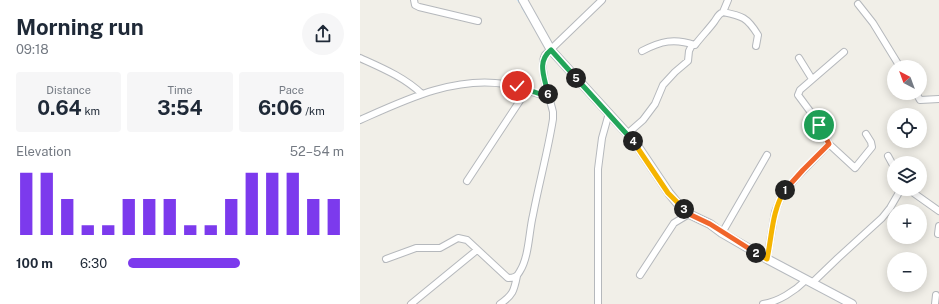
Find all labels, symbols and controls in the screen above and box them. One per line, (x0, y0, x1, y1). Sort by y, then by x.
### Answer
button: share (302, 13, 344, 55)
text: Morning run (16, 14, 144, 40)
text: 09:18 (16, 42, 49, 57)
north arrow (887, 60, 927, 100)
map controls (887, 60, 927, 292)
pin: 5 (566, 68, 586, 88)
pin (500, 69, 534, 103)
text: 5 (572, 72, 580, 84)
icon: check (506, 75, 528, 97)
text: Distance (46, 84, 91, 96)
text: Time (167, 84, 193, 96)
text: Pace (279, 84, 304, 96)
pin: 6 (538, 84, 558, 104)
text: 6 (544, 88, 552, 100)
text: 0.64 (37, 96, 82, 120)
text: 3:54 (157, 96, 203, 120)
text: 6:06 (258, 96, 303, 120)
text: km (82, 105, 100, 117)
text: /km (303, 105, 325, 117)
pin (802, 108, 836, 142)
button: locate (887, 108, 927, 148)
icon: arrive (808, 114, 830, 136)
pin: 4 (623, 131, 643, 151)
text: 4 (629, 135, 637, 147)
text: Elevation (16, 144, 71, 159)
text: 52–54 m (290, 144, 344, 159)
button: layers (887, 156, 927, 196)
pin: 1 (775, 180, 795, 200)
text: 1 (783, 184, 787, 196)
pin: 3 (674, 199, 694, 219)
text: 3 (680, 203, 688, 215)
button: + (887, 204, 927, 244)
pin: 2 (746, 243, 766, 263)
text: 2 (753, 247, 760, 259)
button: − (887, 252, 927, 292)
text: 100 m (16, 256, 53, 271)
text: 6:30 (80, 256, 107, 271)

